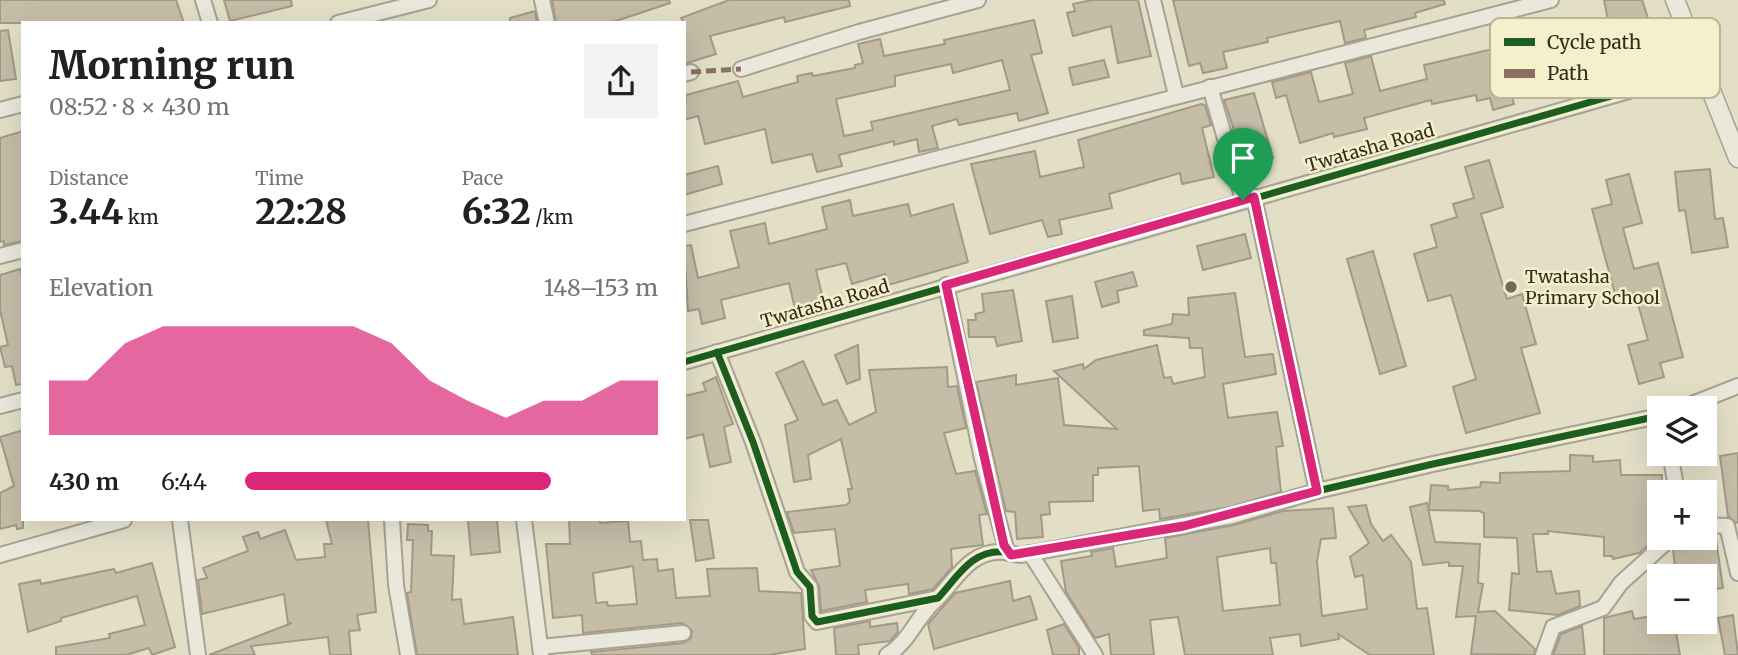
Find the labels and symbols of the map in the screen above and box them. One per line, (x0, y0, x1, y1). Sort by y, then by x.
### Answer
legend (1490, 18, 1720, 98)
text: Cycle path (1547, 30, 1642, 54)
text: Path (1547, 61, 1589, 85)
street label: Twatasha Road (1303, 118, 1437, 177)
pin (1213, 128, 1273, 200)
place label: Twatasha Primary School (1525, 265, 1660, 309)
street label: Twatasha Road (758, 274, 892, 333)
marker: Twatasha Primary School (1503, 279, 1519, 295)

